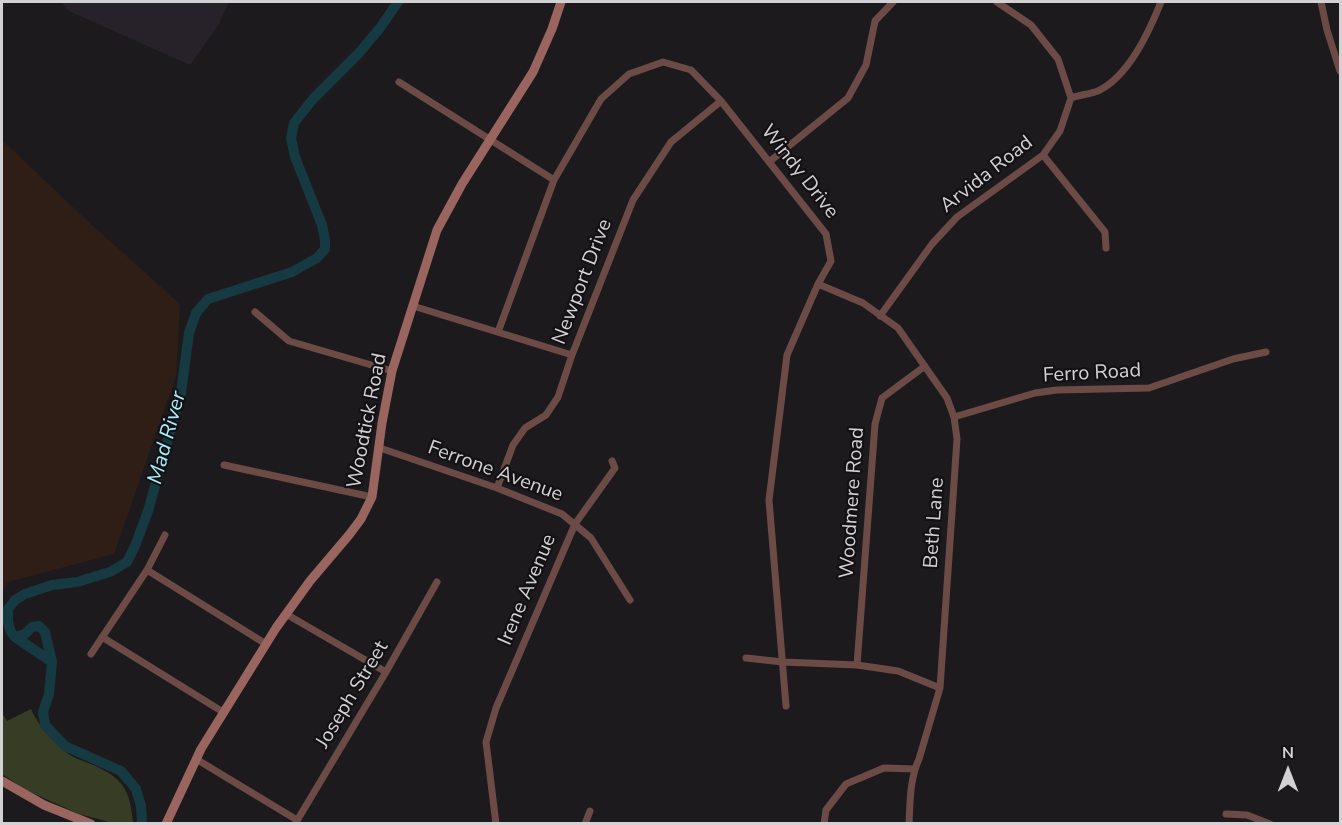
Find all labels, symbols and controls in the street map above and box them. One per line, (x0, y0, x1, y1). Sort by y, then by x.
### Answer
street label: Windy Drive (755, 120, 843, 224)
street label: Arvida Road (936, 131, 1038, 219)
street label: Newport Drive (548, 216, 618, 348)
street label: Woodtick Road (343, 351, 393, 491)
street label: Ferro Road (1042, 359, 1142, 389)
water label: Mad River (144, 389, 192, 487)
street label: Woodmere Road (836, 426, 870, 580)
street label: Ferrone Avenue (424, 436, 566, 508)
street label: Beth Lane (920, 477, 950, 569)
street label: Irene Avenue (494, 531, 562, 649)
street label: Joseph Street (312, 637, 394, 753)
north arrow (1258, 741, 1318, 801)
text: N (1282, 742, 1294, 764)

